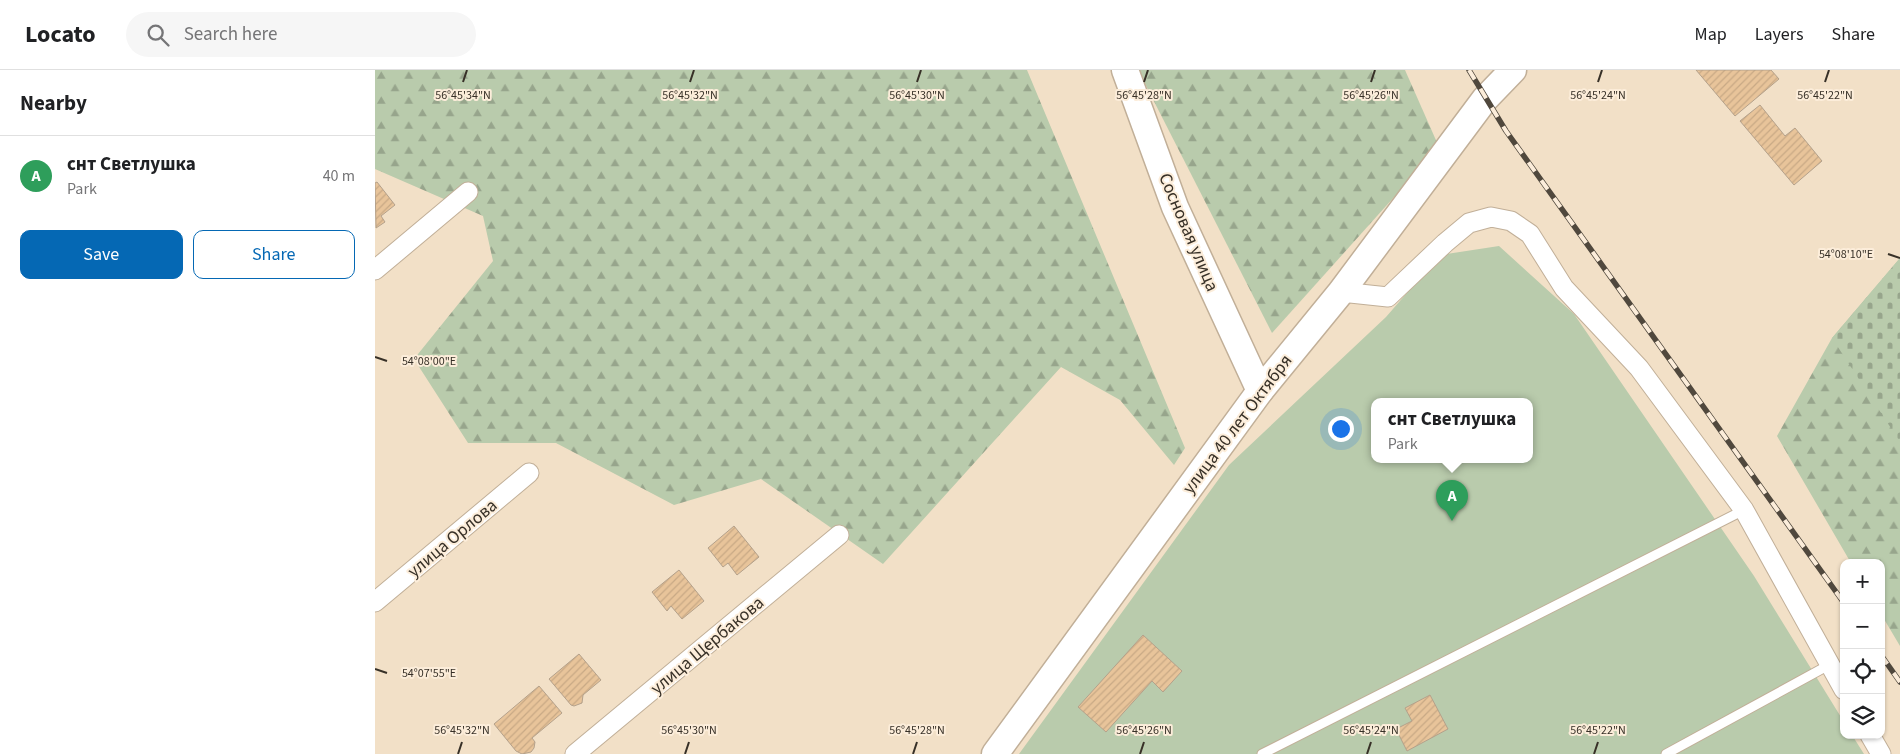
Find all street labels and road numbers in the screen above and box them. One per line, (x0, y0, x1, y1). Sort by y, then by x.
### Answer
street label: Сосновая улица (1152, 169, 1225, 295)
street label: улица 40 лет Октября (1177, 349, 1298, 499)
street label: улица Орлова (402, 493, 503, 583)
street label: улица Щербакова (645, 591, 769, 700)

